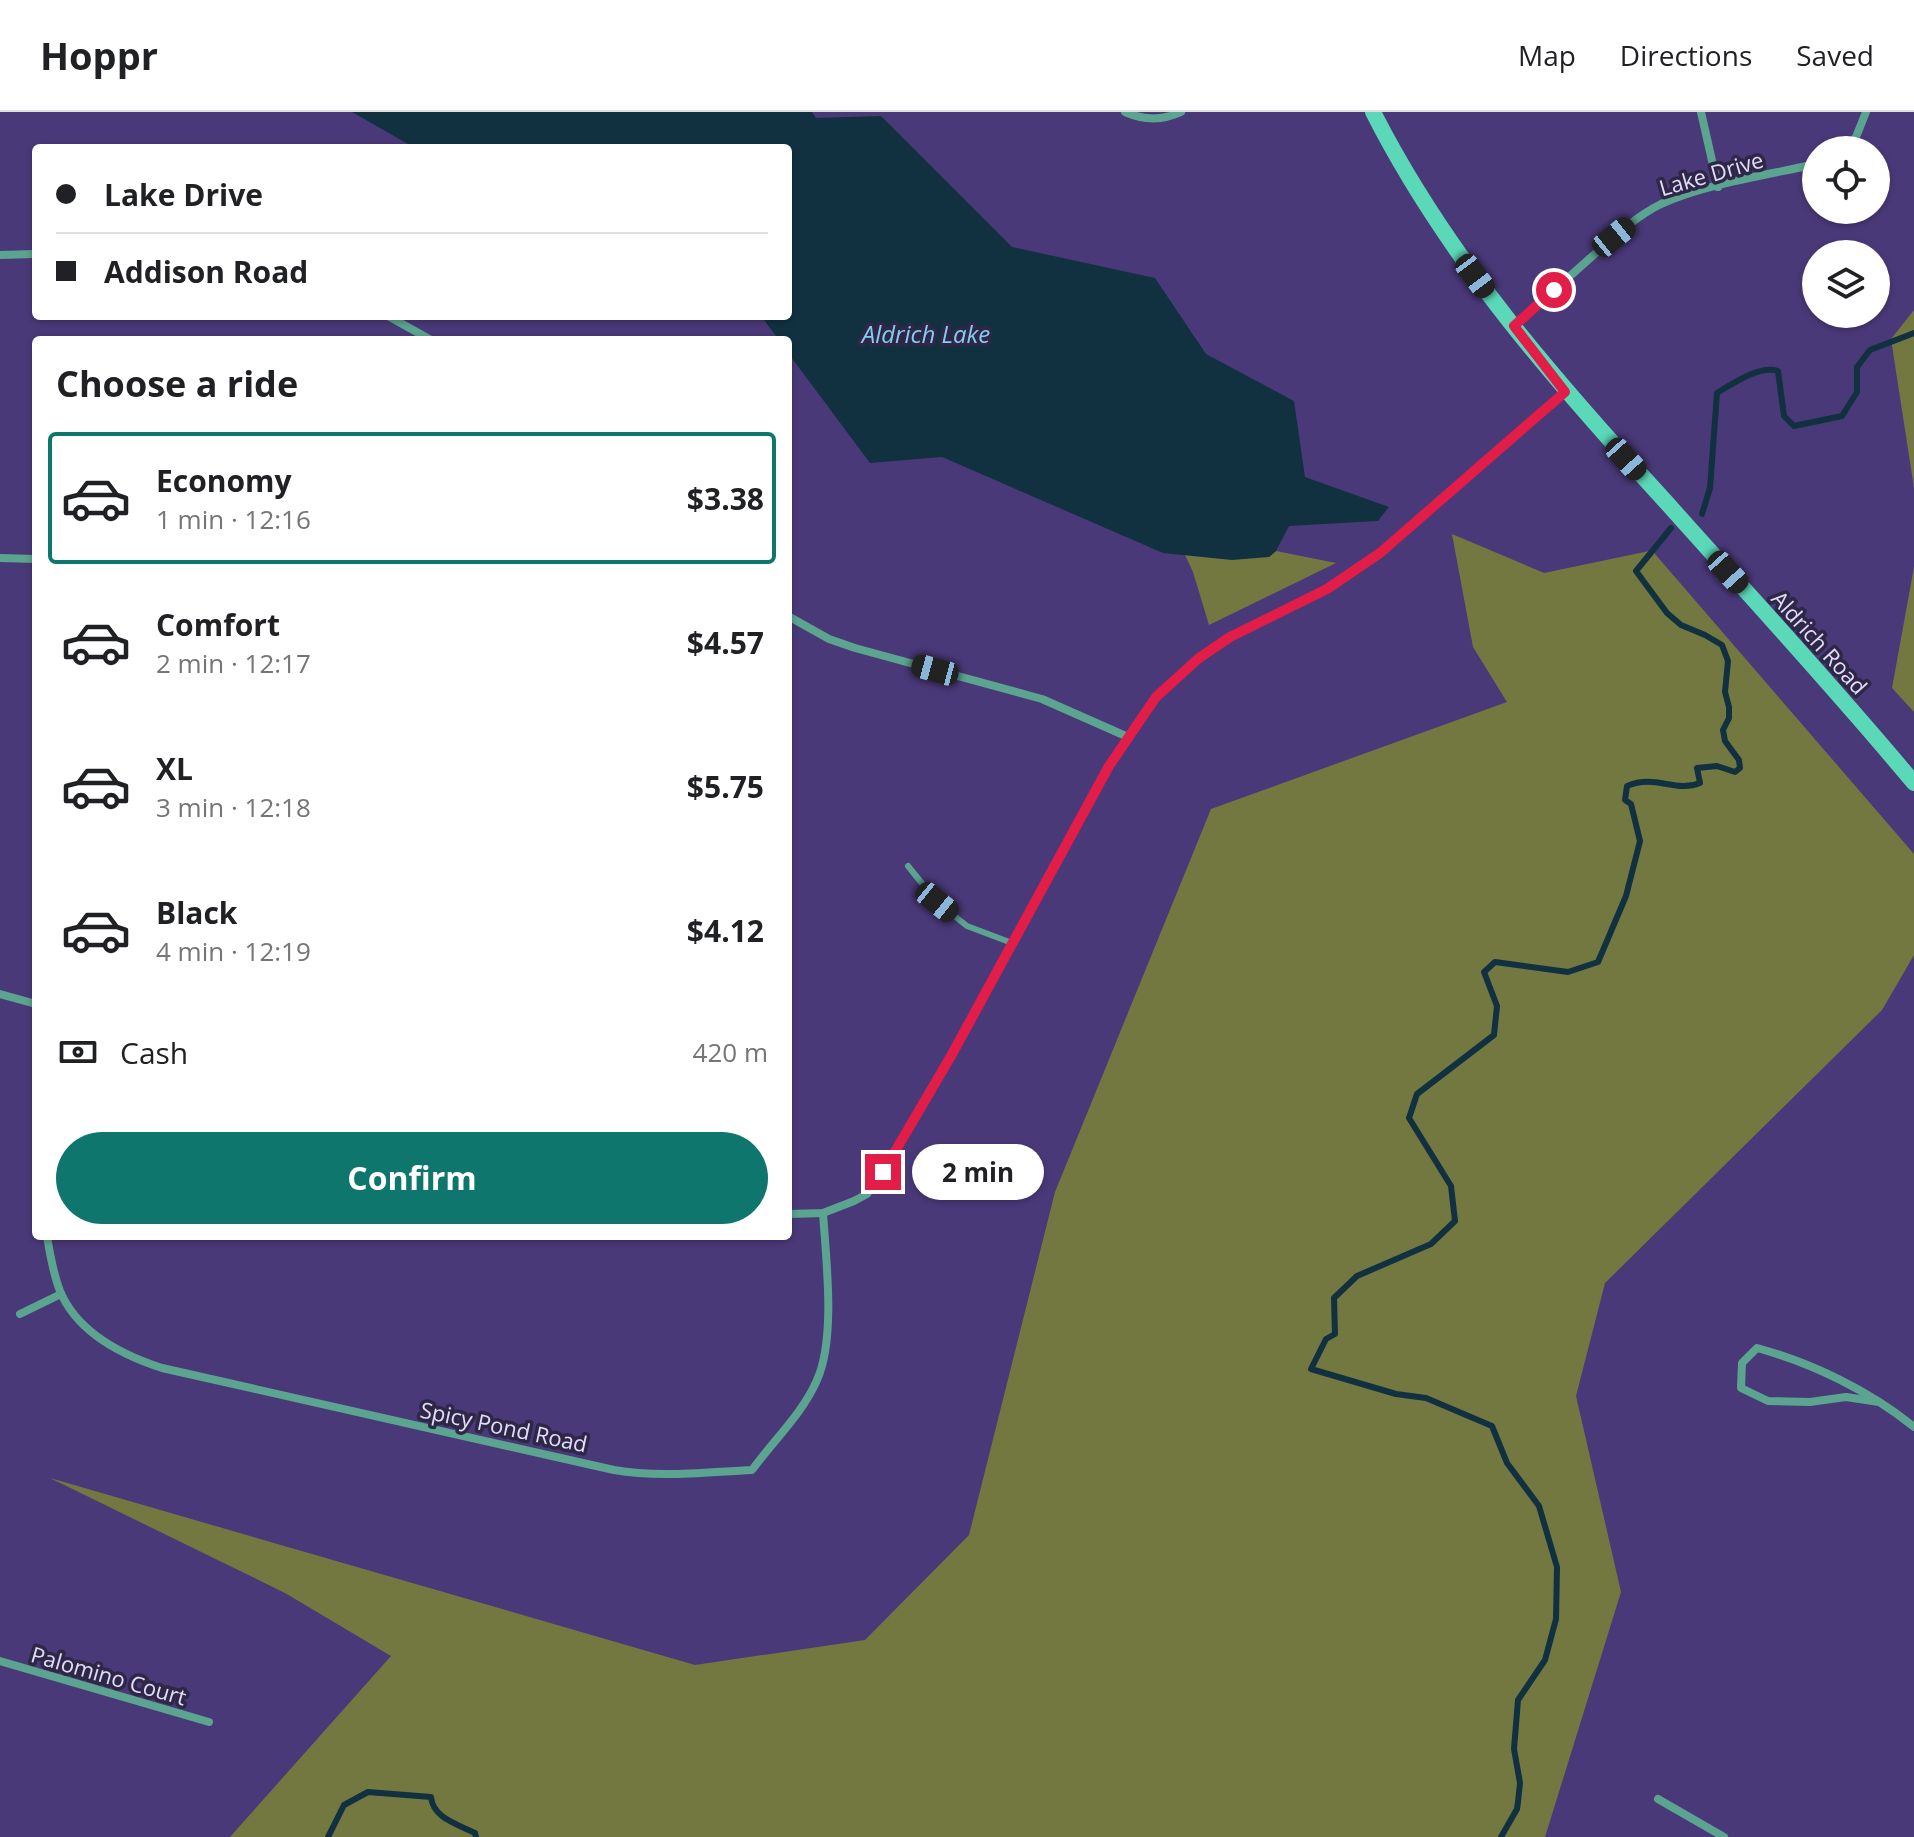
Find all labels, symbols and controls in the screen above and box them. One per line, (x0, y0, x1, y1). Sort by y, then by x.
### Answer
text: Hoppr (40, 29, 158, 81)
text: Map (1518, 36, 1576, 74)
text: Directions (1620, 36, 1752, 74)
text: Saved (1796, 36, 1874, 74)
map controls (1802, 136, 1890, 328)
button: locate (1802, 136, 1890, 224)
street label: Lake Drive (1655, 144, 1767, 202)
text: Lake Drive (104, 174, 263, 215)
car (1588, 213, 1640, 261)
button: layers (1802, 240, 1890, 328)
car (1451, 250, 1499, 302)
text: Addison Road (104, 251, 308, 292)
route start (1536, 272, 1572, 308)
water label: Aldrich Lake (860, 317, 990, 350)
text: Choose a ride (56, 359, 298, 408)
car (1601, 433, 1651, 485)
text: Economy (156, 460, 292, 501)
icon: car (60, 462, 132, 534)
text: $3.38 (687, 478, 764, 519)
text: 1 min · 12:16 (156, 501, 311, 537)
car (1703, 546, 1753, 598)
street label: Aldrich Road (1765, 584, 1875, 700)
text: Comfort (156, 604, 280, 645)
icon: car (60, 606, 132, 678)
text: $4.57 (687, 622, 764, 663)
text: 2 min · 12:17 (156, 645, 311, 681)
car (909, 652, 961, 688)
text: XL (156, 748, 193, 789)
icon: car (60, 750, 132, 822)
text: $5.75 (687, 766, 764, 807)
text: 3 min · 12:18 (156, 789, 311, 825)
car (911, 878, 963, 926)
text: Black (156, 892, 237, 933)
icon: car (60, 894, 132, 966)
text: $4.12 (687, 910, 764, 951)
text: 4 min · 12:19 (156, 933, 311, 969)
icon: cash (56, 1030, 100, 1074)
text: Cash (120, 1032, 188, 1073)
text: 420 m (693, 1034, 768, 1070)
button: Confirm (56, 1132, 768, 1224)
callout: 2 min (911, 1144, 1043, 1200)
route end (865, 1154, 901, 1190)
text: 2 min (942, 1154, 1014, 1190)
street label: Spicy Pond Road (418, 1394, 590, 1458)
street label: Palomino Court (28, 1639, 190, 1712)

